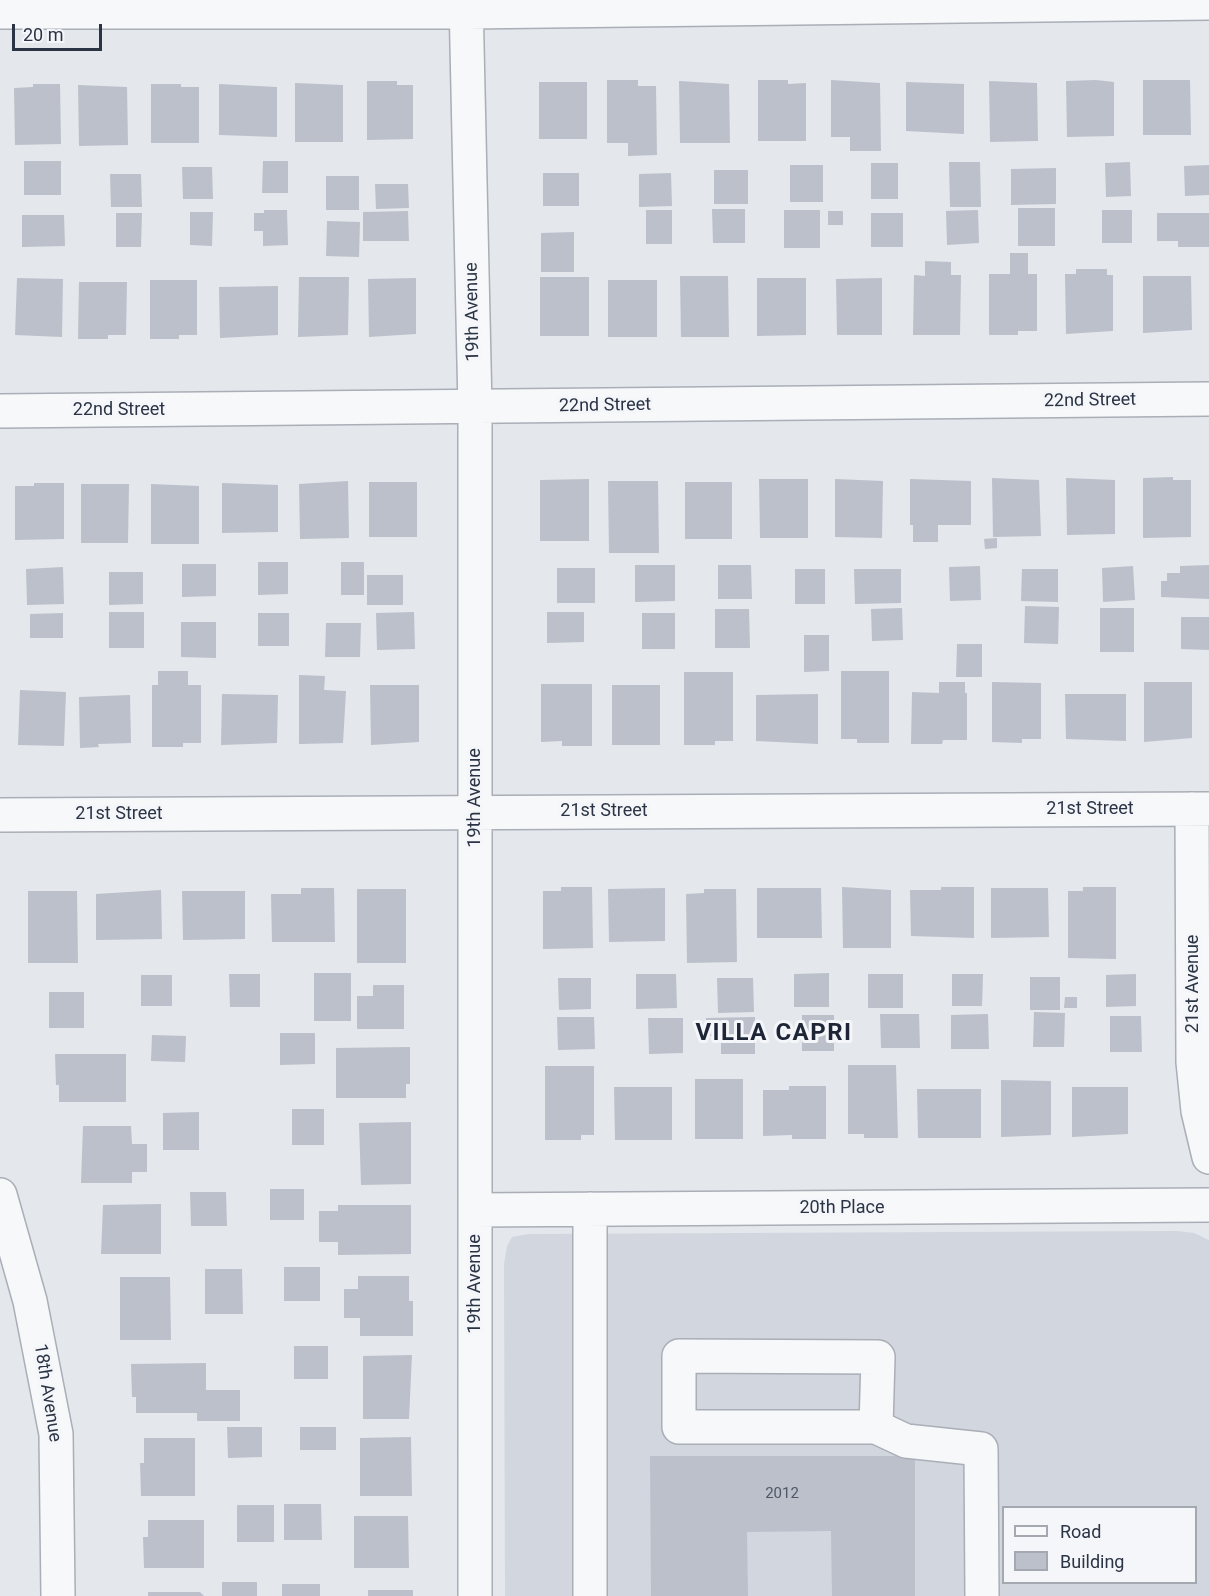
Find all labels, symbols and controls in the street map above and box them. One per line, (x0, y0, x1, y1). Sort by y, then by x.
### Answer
scale bar (15, 12, 105, 50)
text: 20 m (23, 24, 63, 45)
street label: 19th Avenue (461, 262, 485, 362)
street label: 22nd Street (1044, 389, 1136, 413)
street label: 22nd Street (559, 394, 651, 418)
street label: 22nd Street (73, 399, 165, 421)
street label: 19th Avenue (464, 748, 486, 848)
street label: 21st Street (1046, 798, 1134, 820)
street label: 21st Street (560, 800, 648, 822)
street label: 21st Street (75, 803, 163, 825)
street label: 21st Avenue (1182, 935, 1204, 1033)
district label: VILLA CAPRI (695, 1020, 853, 1048)
street label: 20th Place (800, 1197, 884, 1219)
street label: 19th Avenue (464, 1234, 486, 1334)
street label: 18th Avenue (29, 1342, 65, 1444)
house number: 2012 (765, 1485, 799, 1503)
legend (1002, 1506, 1197, 1584)
text: Road (1060, 1521, 1101, 1542)
text: Building (1060, 1551, 1124, 1572)

